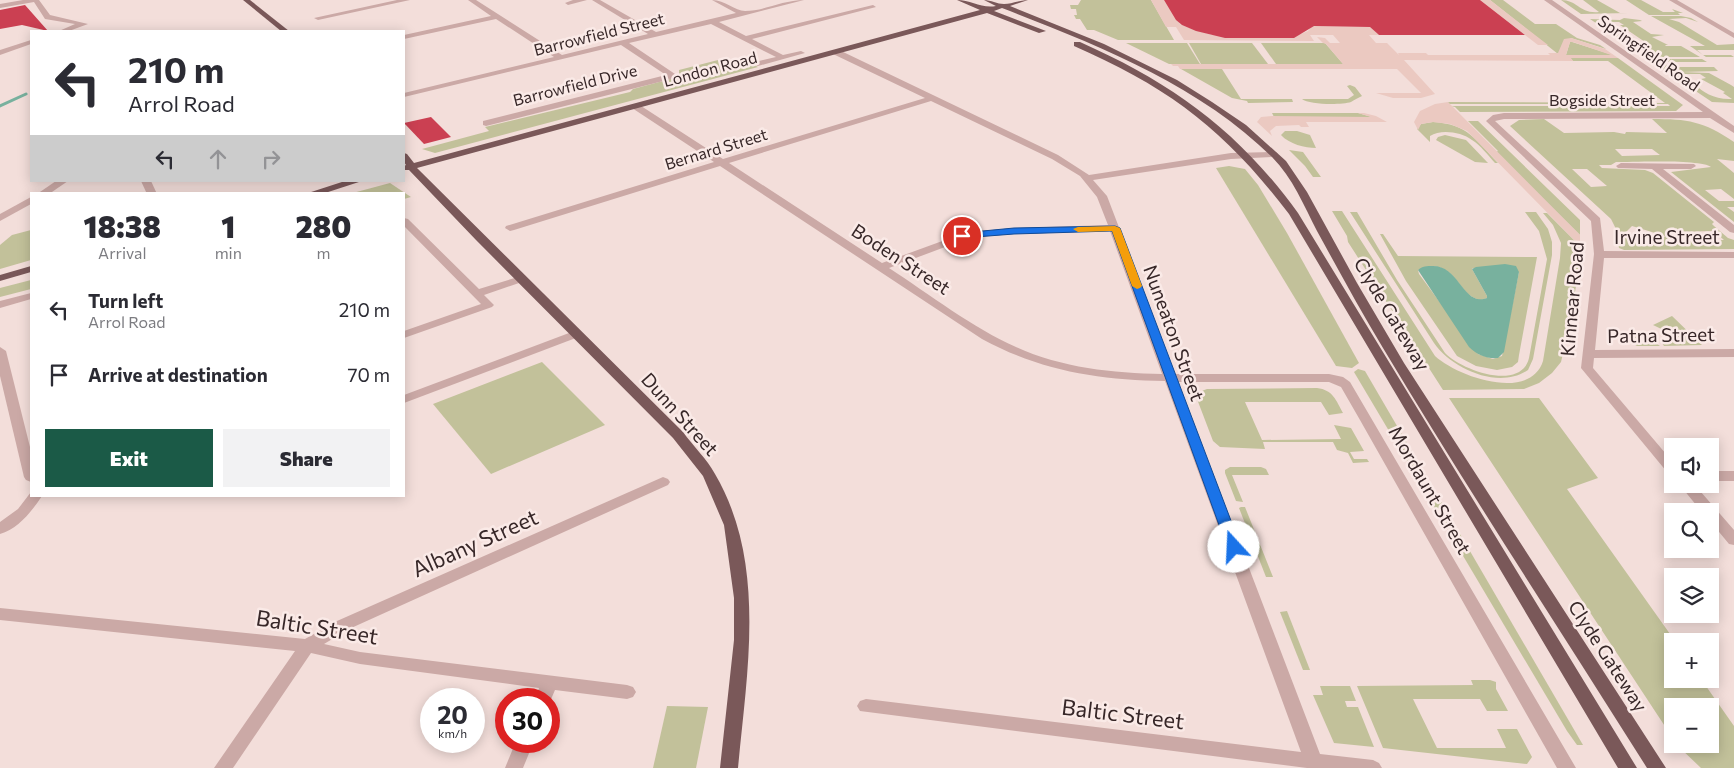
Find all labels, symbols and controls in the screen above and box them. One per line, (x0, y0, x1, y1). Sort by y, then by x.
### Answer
street label: Barrowfield Street (532, 8, 666, 59)
street label: Springfield Road (1595, 10, 1704, 95)
text: 210 m (128, 47, 224, 90)
street label: London Road (661, 47, 759, 90)
icon: left (45, 50, 110, 115)
street label: Barrowfield Drive (511, 60, 639, 109)
text: Arrol Road (128, 90, 235, 117)
street label: Bogside Street (1549, 90, 1655, 109)
street label: Bernard Street (662, 124, 770, 173)
icon: left (151, 145, 179, 173)
icon: ahead (204, 145, 232, 173)
icon: right (257, 145, 285, 173)
text: 18:38 (84, 207, 161, 244)
text: 1 (221, 207, 235, 244)
text: 280 (295, 207, 351, 244)
pin (941, 215, 983, 257)
street label: Boden Street (848, 218, 955, 299)
icon: arrive (948, 222, 976, 250)
street label: Irvine Street (1614, 225, 1720, 248)
street label: Kinnear Road (1555, 241, 1588, 357)
text: Arrival (98, 243, 147, 262)
text: min (215, 243, 242, 262)
text: m (316, 243, 330, 262)
street label: Clyde Gateway (1350, 253, 1435, 375)
street label: Nuneaton Street (1139, 262, 1210, 404)
text: Turn left (88, 289, 163, 312)
icon: left (45, 296, 73, 324)
text: 210 m (339, 298, 390, 321)
text: Arrol Road (88, 312, 166, 331)
street label: Patna Street (1607, 322, 1715, 347)
icon: arrive (45, 361, 73, 389)
text: Arrive at destination (88, 363, 268, 386)
text: 70 m (347, 363, 390, 386)
street label: Dunn Street (637, 367, 724, 460)
street label: Mordaunt Street (1384, 422, 1477, 558)
button: Exit (45, 429, 213, 487)
button: Share (223, 429, 390, 487)
map controls (1664, 438, 1719, 753)
button: sound (1664, 438, 1719, 493)
street label: Albany Street (407, 503, 542, 582)
button: search (1664, 503, 1719, 558)
position arrow (1207, 520, 1259, 572)
button: layers (1664, 568, 1719, 623)
street label: Clyde Gateway (1564, 596, 1653, 716)
street label: Baltic Street (254, 604, 380, 649)
button: + (1664, 633, 1719, 688)
speed limit sign: 30 (495, 688, 560, 753)
street label: Baltic Street (1060, 693, 1186, 734)
button: − (1664, 698, 1719, 753)
text: 20 (437, 699, 468, 729)
text: km/h (438, 726, 467, 740)

